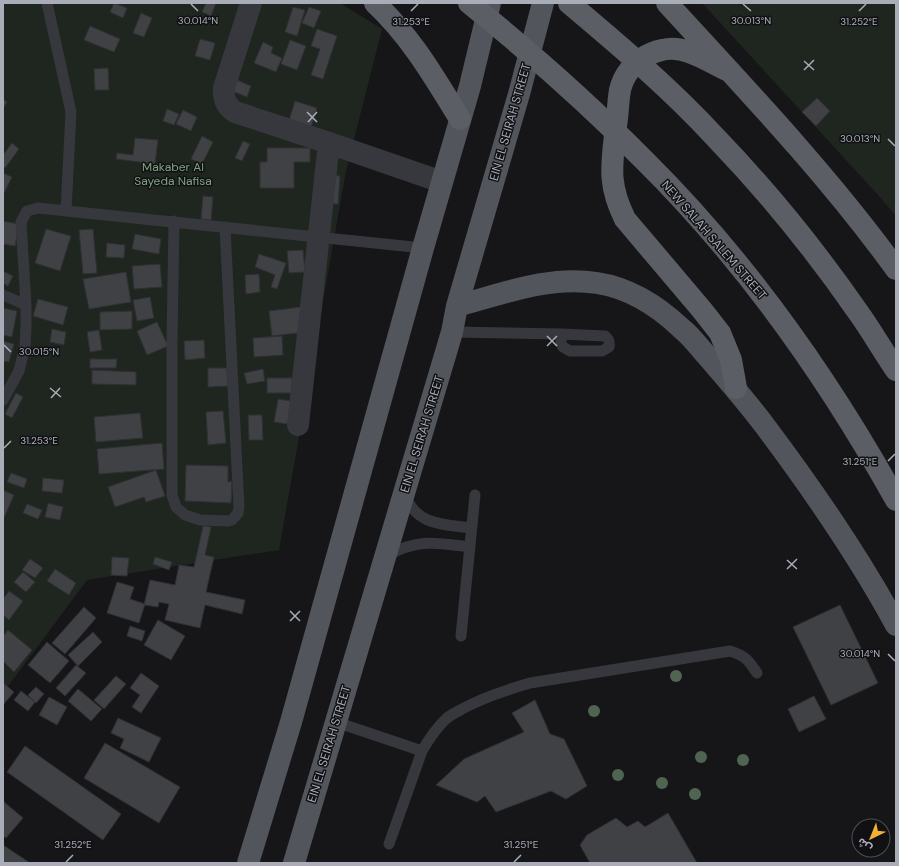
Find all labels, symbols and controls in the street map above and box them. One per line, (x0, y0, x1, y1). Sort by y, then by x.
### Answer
text: 30.014°N (178, 14, 218, 27)
text: 30.013°N (731, 14, 771, 27)
text: 31.253°E (392, 15, 430, 28)
text: 31.252°E (840, 15, 878, 28)
street label: EIN EL SEIRAH STREET (486, 61, 534, 183)
text: 30.013°N (840, 132, 880, 145)
park label: Makaber Al Sayeda Nafisa (134, 159, 212, 189)
street label: NEW SALAH SALEM STREET (658, 177, 770, 303)
text: 30.015°N (19, 345, 59, 358)
street label: EIN EL SEIRAH STREET (397, 373, 447, 494)
text: 31.253°E (20, 434, 58, 447)
text: 31.251°E (843, 455, 878, 468)
text: 30.014°N (840, 647, 880, 660)
street label: EIN EL SEIRAH STREET (304, 683, 354, 804)
north arrow (851, 818, 891, 858)
text: ش (854, 835, 874, 856)
text: 31.252°E (54, 838, 92, 851)
text: 31.251°E (504, 838, 539, 851)

